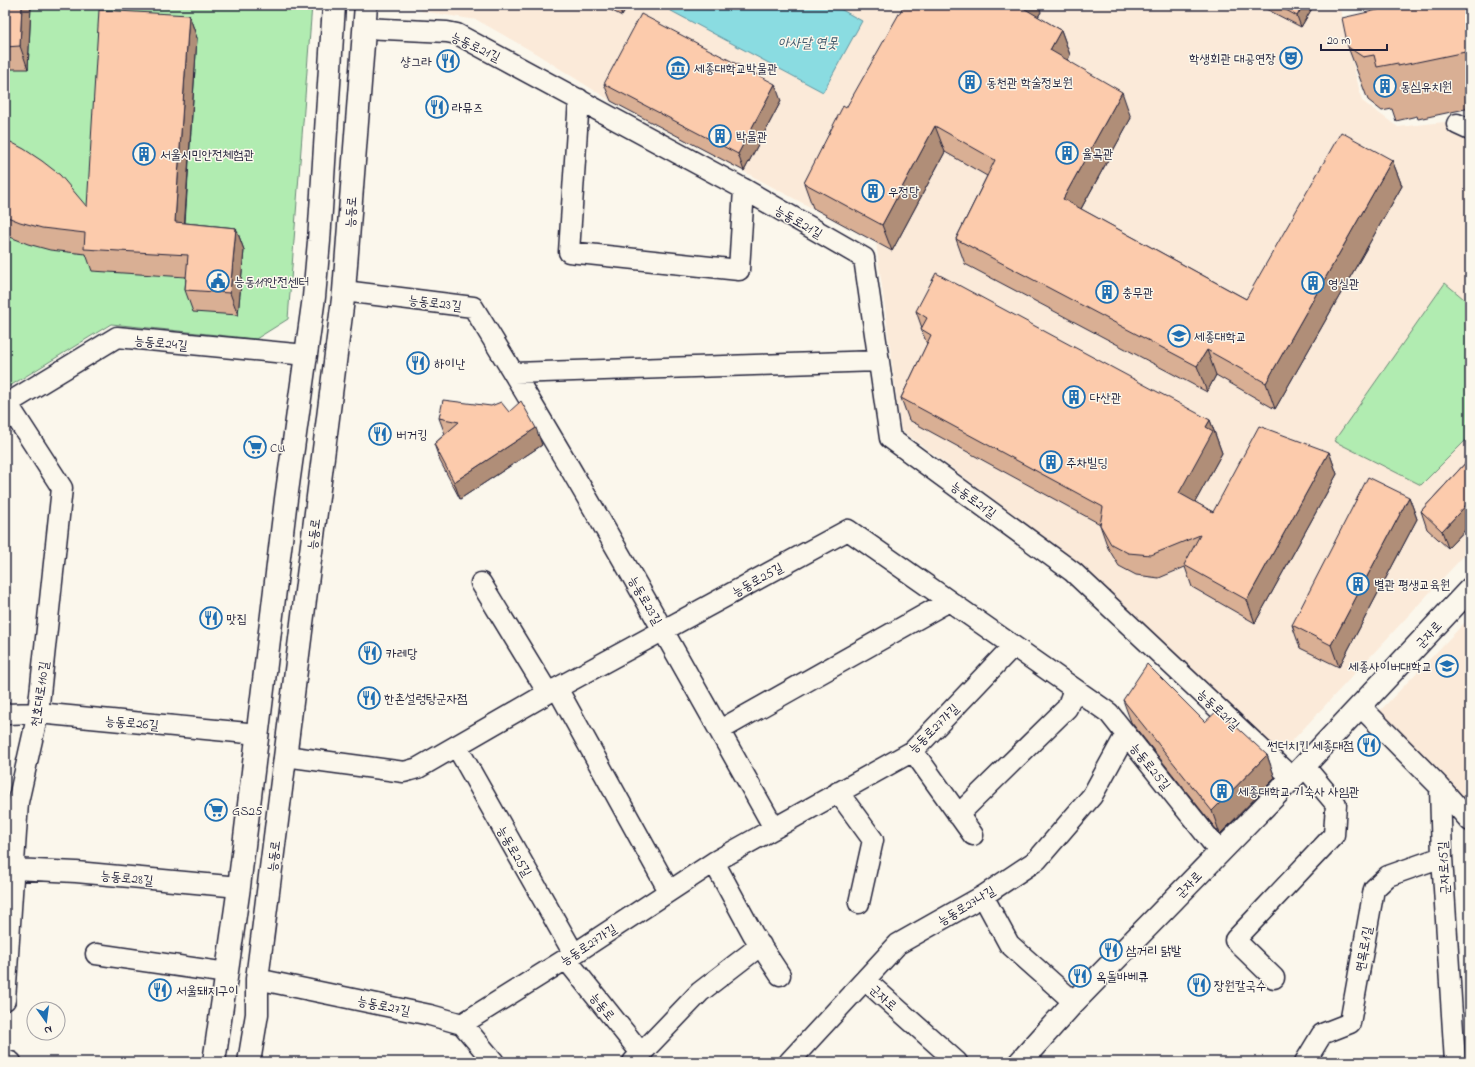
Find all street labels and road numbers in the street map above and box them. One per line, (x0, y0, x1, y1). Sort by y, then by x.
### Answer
street label: 능동로21길 (448, 28, 503, 67)
street label: 능동로 (341, 196, 362, 228)
street label: 능동로21길 (771, 201, 826, 244)
street label: 능동로23길 (407, 291, 463, 316)
street label: 능동로24길 (133, 331, 189, 356)
street label: 능동로21길 (946, 477, 1000, 523)
street label: 능동로 (303, 517, 326, 551)
street label: 능동로25길 (729, 558, 787, 602)
street label: 능동로23길 (623, 573, 666, 629)
street label: 군자로 (1411, 617, 1447, 653)
street label: 천호대로110길 (26, 660, 54, 728)
street label: 능동로21길 (1192, 685, 1244, 735)
street label: 능동로27가길 (904, 700, 964, 758)
street label: 능동로26길 (104, 712, 160, 735)
street label: 능동로25길 (1125, 739, 1175, 795)
street label: 능동로25길 (492, 823, 536, 881)
street label: 능동로 (263, 839, 286, 873)
street label: 군자로15길 (1434, 841, 1455, 895)
street label: 능동로28길 (99, 866, 154, 891)
street label: 군자로 (1171, 867, 1207, 903)
street label: 능동로27나길 (934, 882, 999, 931)
street label: 능동로27가길 (557, 920, 621, 971)
street label: 면목로1길 (1351, 925, 1378, 974)
street label: 군자로 (865, 981, 901, 1016)
street label: 능동로 (585, 989, 619, 1025)
street label: 능동로27길 (355, 992, 412, 1021)

